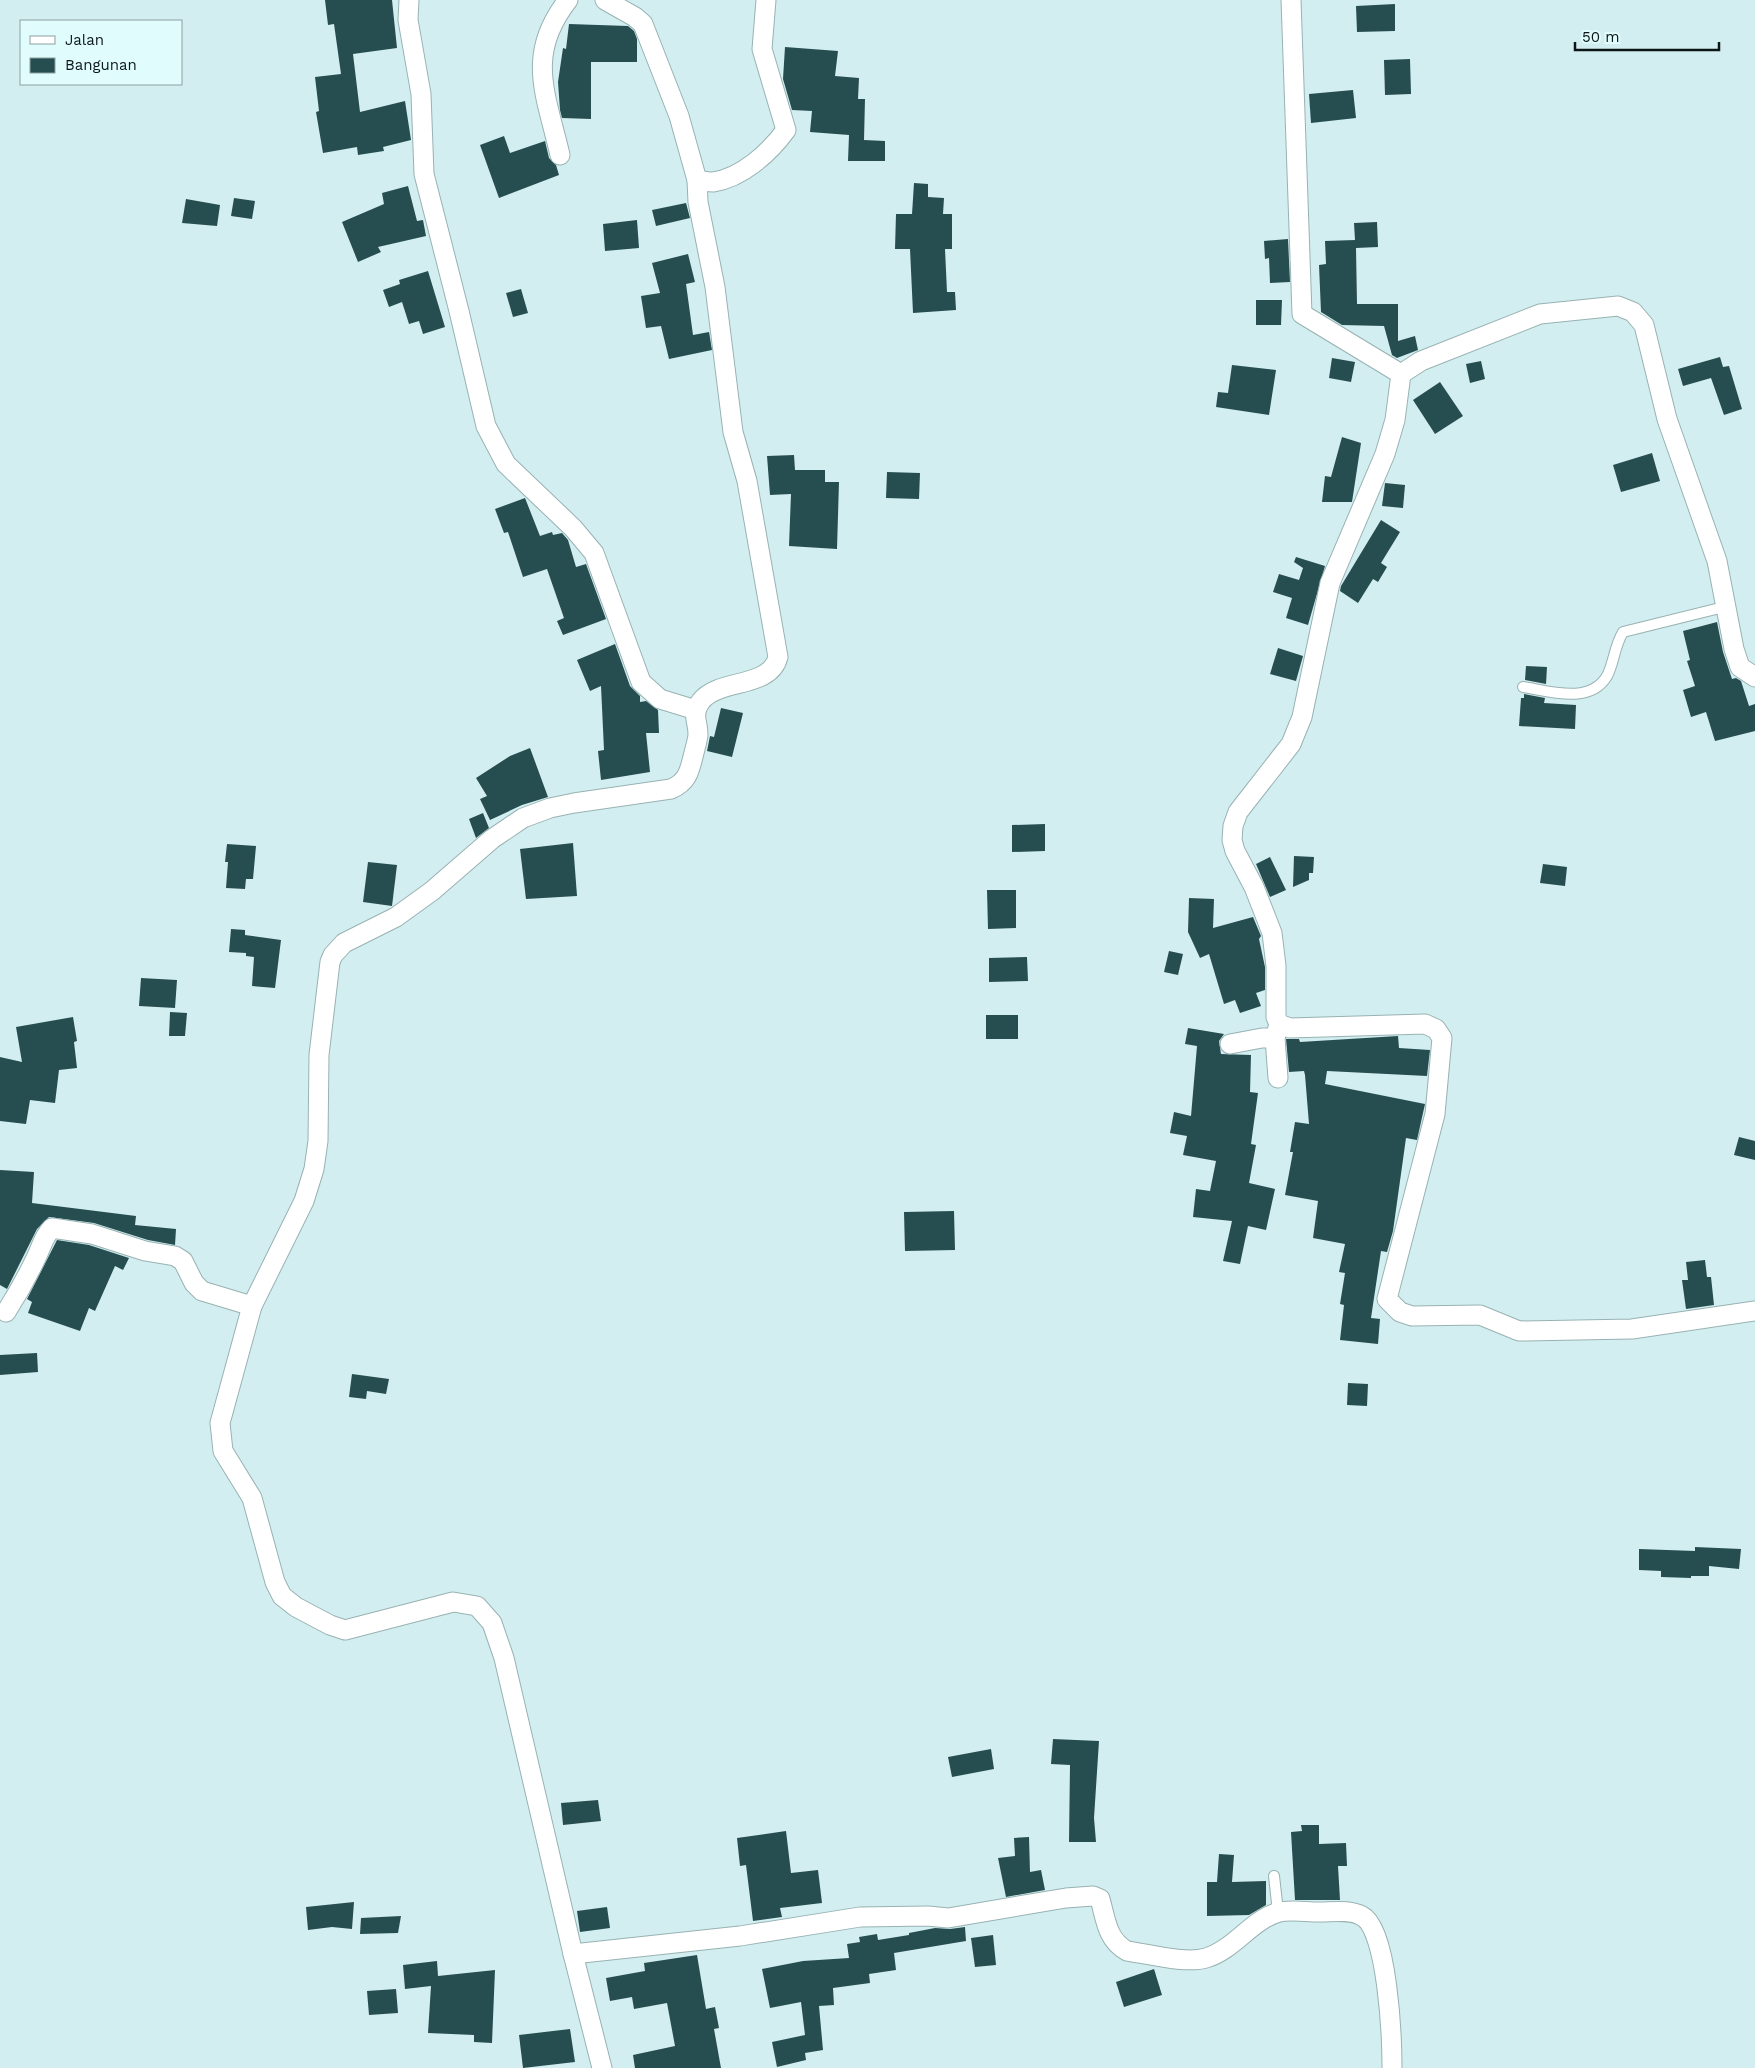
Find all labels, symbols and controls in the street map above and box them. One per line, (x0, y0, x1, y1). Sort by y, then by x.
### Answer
legend (20, 20, 182, 85)
scale bar (1575, 20, 1719, 52)
text: 50 m (1582, 28, 1619, 46)
text: Jalan (65, 31, 104, 49)
text: Bangunan (65, 56, 137, 74)

